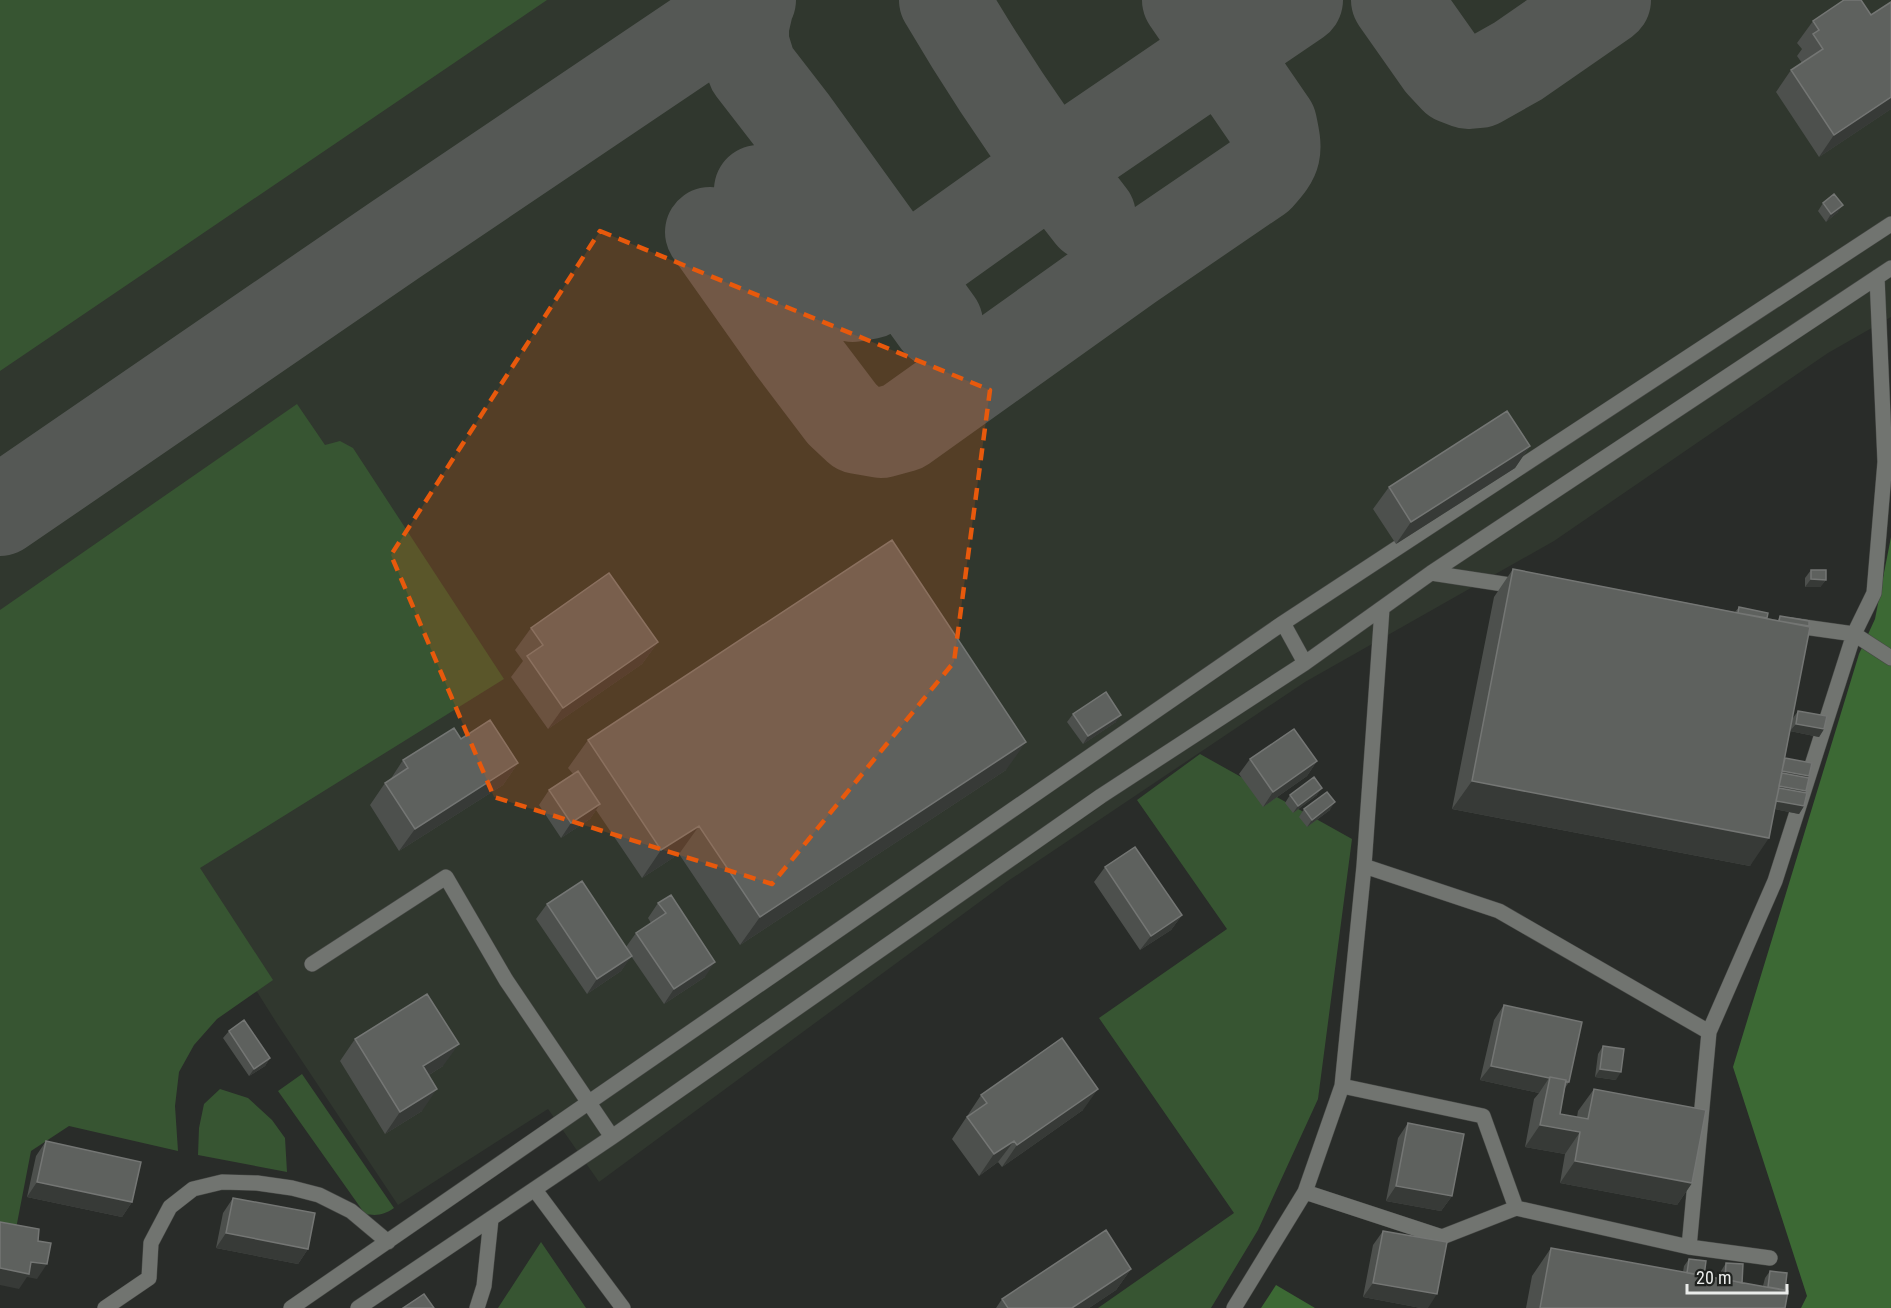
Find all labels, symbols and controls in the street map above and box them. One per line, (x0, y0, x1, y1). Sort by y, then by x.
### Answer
scale bar (1687, 1257, 1788, 1295)
text: 20 m (1696, 1267, 1731, 1288)

